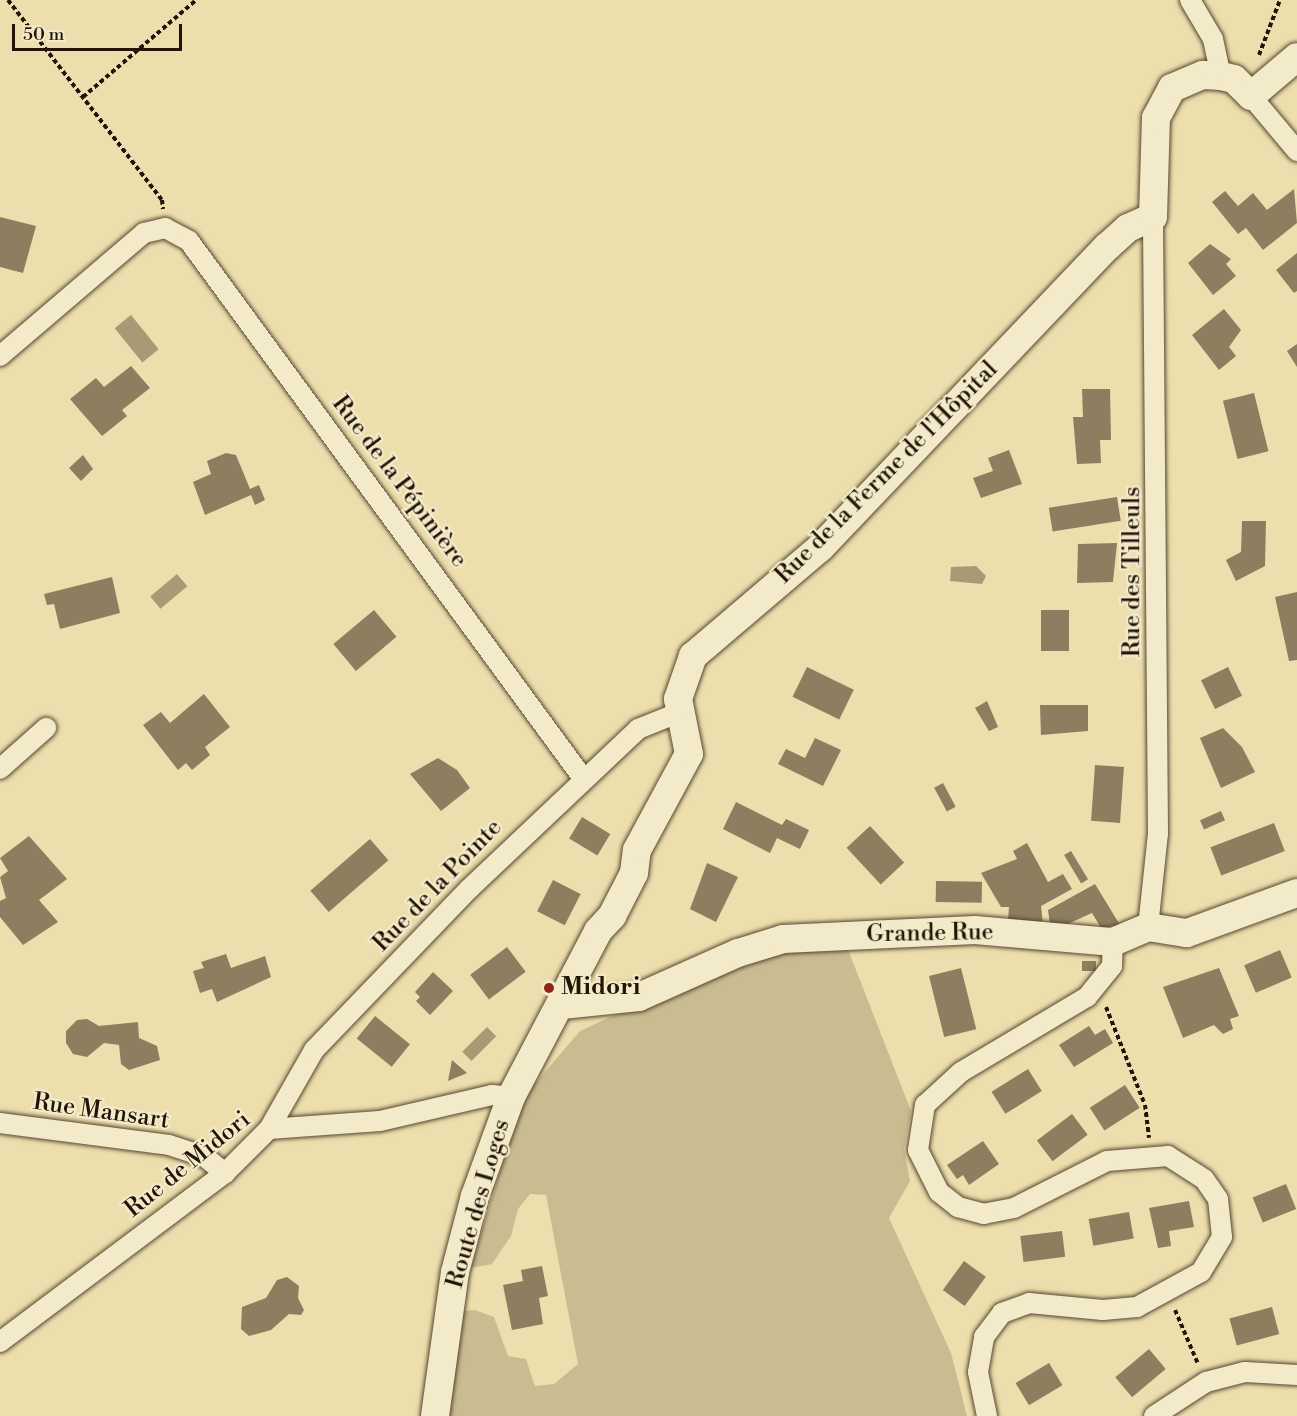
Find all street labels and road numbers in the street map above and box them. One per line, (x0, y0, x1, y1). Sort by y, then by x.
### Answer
street label: Rue de la Ferme de l'Hôpital (770, 356, 1004, 590)
street label: Rue de la Pépinière (325, 390, 473, 574)
street label: Rue des Tilleuls (1119, 487, 1147, 657)
street label: Rue de la Pointe (368, 814, 508, 958)
street label: Grande Rue (866, 918, 994, 950)
street label: Rue Mansart (31, 1088, 171, 1136)
street label: Rue de Midori (119, 1106, 257, 1224)
street label: Route des Loges (441, 1116, 517, 1292)

